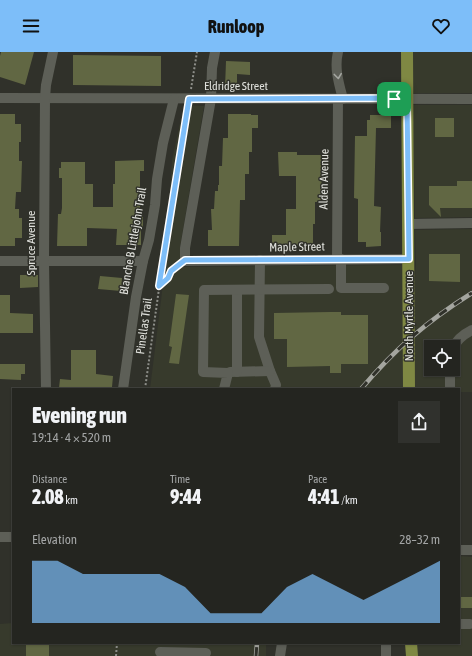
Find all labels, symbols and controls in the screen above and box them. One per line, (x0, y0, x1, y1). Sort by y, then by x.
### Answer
icon: menu (20, 15, 42, 37)
icon: heart (430, 15, 452, 37)
text: Runloop (208, 16, 264, 37)
one-way arrow (333, 73, 342, 79)
street label: Eldridge Street (204, 79, 269, 93)
pin (377, 82, 411, 116)
icon: arrive (383, 88, 405, 110)
street label: Alden Avenue (316, 148, 332, 210)
street label: Blanche B Littlejohn Trail (117, 185, 149, 296)
street label: Spruce Avenue (24, 211, 38, 275)
street label: Maple Street (269, 240, 326, 254)
street label: North Myrtle Avenue (402, 271, 416, 361)
street label: Pinellas Trail (133, 296, 155, 355)
map controls (424, 340, 460, 376)
button: locate (424, 340, 460, 376)
button: share (398, 401, 440, 443)
text: Evening run (32, 402, 127, 428)
text: 19:14 · 4 × 520 m (32, 430, 111, 445)
text: Distance (32, 473, 67, 485)
text: Time (170, 473, 190, 485)
text: Pace (308, 473, 327, 485)
text: 2.08 (32, 485, 64, 508)
text: 9:44 (170, 485, 202, 508)
text: 4:41 (308, 485, 340, 508)
text: km (64, 494, 78, 506)
text: /km (340, 494, 358, 506)
text: Elevation (32, 532, 77, 547)
text: 28–32 m (399, 532, 440, 547)

